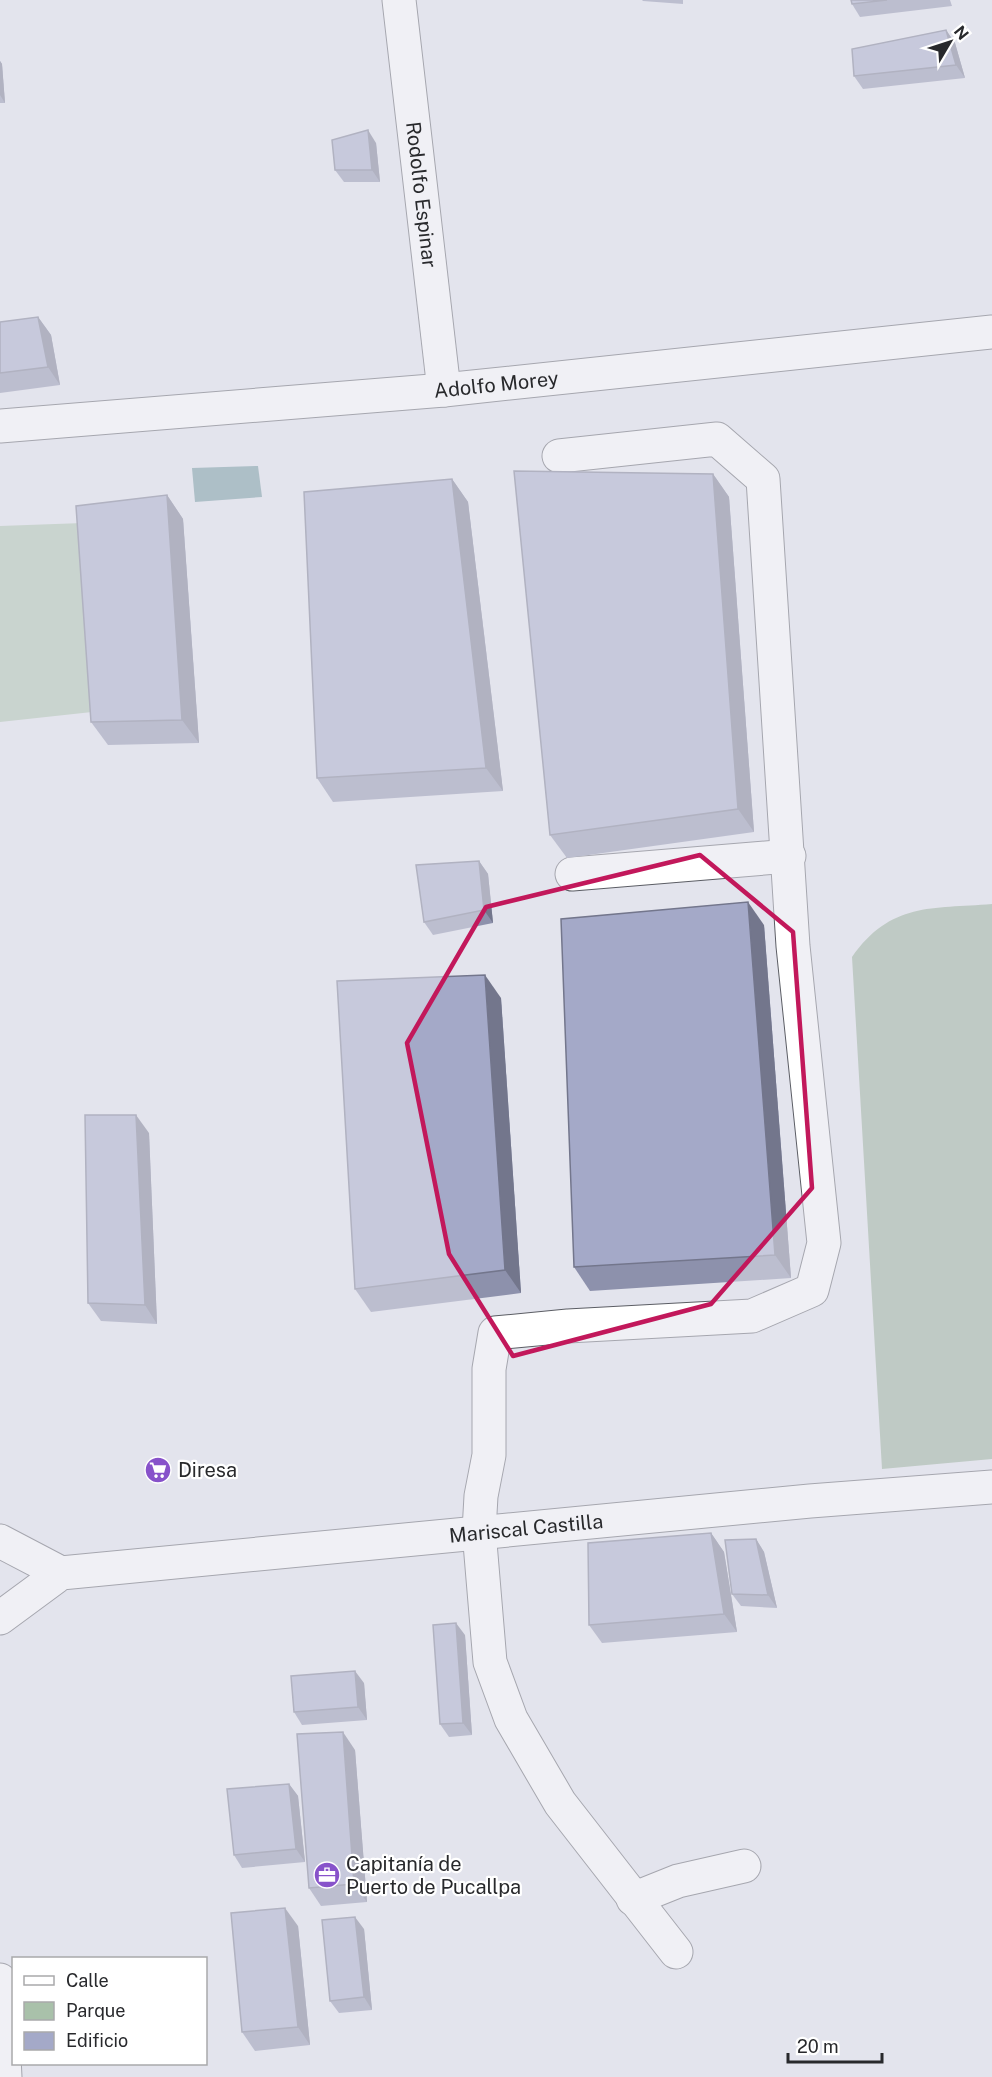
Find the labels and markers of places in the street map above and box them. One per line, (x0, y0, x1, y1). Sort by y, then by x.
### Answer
supermarket icon: Diresa (143, 1455, 173, 1485)
place label: Diresa (178, 1458, 237, 1482)
place label: Capitanía de Puerto de Pucallpa (346, 1852, 521, 1899)
office icon: Capitanía de Puerto de Pucallpa (312, 1860, 342, 1890)

